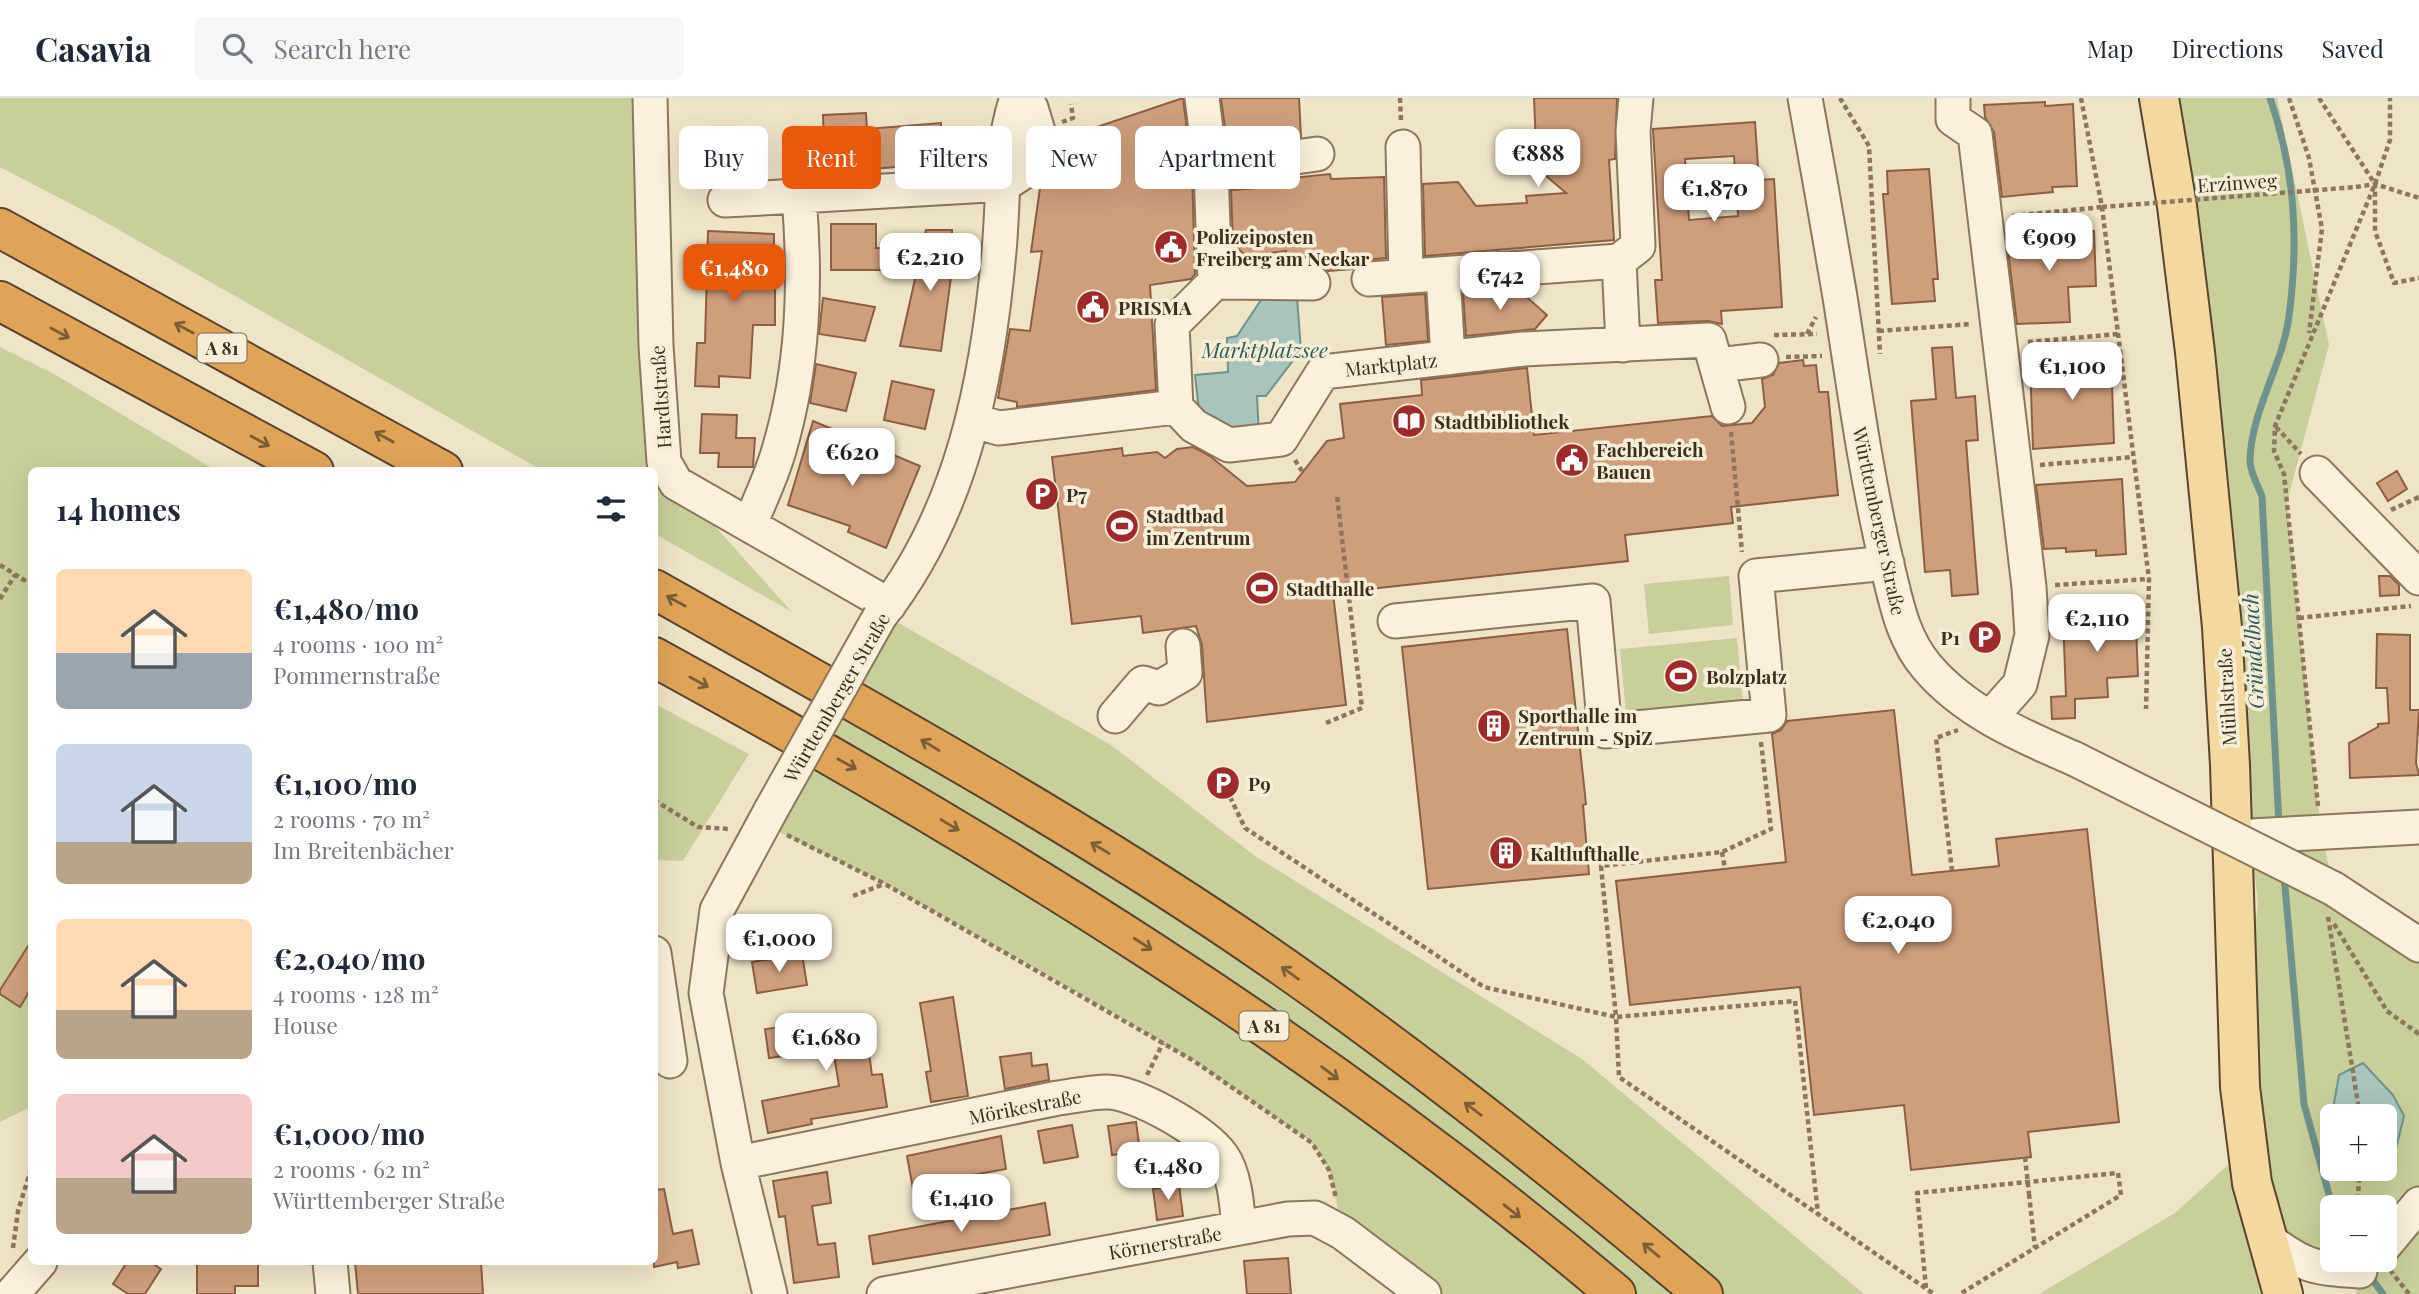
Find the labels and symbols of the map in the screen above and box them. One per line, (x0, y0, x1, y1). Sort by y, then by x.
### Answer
pin: €888 (1497, 130, 1579, 189)
pin: €1,870 (1657, 164, 1771, 224)
street label: Erzinweg (2196, 166, 2278, 198)
pin: €909 (2008, 214, 2090, 273)
place label: Polizeiposten Freiberg am Neckar (1196, 223, 1370, 271)
public building icon: Polizeiposten Freiberg am Neckar (1152, 228, 1190, 266)
pin: €2,210 (873, 234, 987, 293)
pin: €1,480 (677, 244, 791, 304)
pin: €742 (1459, 252, 1541, 312)
public building icon: PRISMA (1074, 288, 1112, 326)
place label: PRISMA (1118, 294, 1192, 320)
one-way arrow (175, 321, 195, 335)
one-way arrow (49, 327, 70, 340)
road number: A 81 (198, 334, 246, 362)
water label: Marktplatzsee (1201, 335, 1328, 363)
pin: €1,100 (2015, 342, 2129, 402)
street label: Hardtstraße (643, 345, 677, 449)
street label: Marktplatz (1343, 346, 1439, 382)
library icon: Stadtbibliothek (1390, 402, 1428, 440)
place label: Stadtbibliothek (1434, 408, 1570, 434)
street label: Württemberger Straße (1847, 424, 1913, 618)
pin: €620 (811, 428, 893, 488)
one-way arrow (374, 430, 394, 444)
one-way arrow (250, 434, 270, 448)
place label: Fachbereich Bauen (1596, 436, 1704, 484)
public building icon: Fachbereich Bauen (1553, 441, 1591, 479)
parking icon: P7 (1023, 475, 1061, 513)
place label: P7 (1066, 481, 1087, 507)
place label: Stadtbad im Zentrum (1146, 502, 1250, 550)
sports icon: Stadtbad im Zentrum (1103, 507, 1141, 545)
sports icon: Stadthalle (1243, 569, 1281, 607)
place label: Stadthalle (1286, 575, 1374, 601)
water label: Gründelbach (2235, 592, 2269, 710)
one-way arrow (666, 594, 686, 608)
pin: €2,110 (2040, 594, 2154, 654)
street label: Württemberger Straße (776, 607, 895, 787)
parking icon: P1 (1966, 618, 2004, 656)
place label: P1 (1941, 624, 1960, 650)
street label: Mühlstraße (2210, 647, 2242, 747)
sports icon: Bolzplatz (1662, 657, 1700, 695)
place label: Bolzplatz (1706, 663, 1787, 689)
one-way arrow (689, 675, 709, 689)
place label: Sporthalle im Zentrum - SpiZ (1518, 702, 1653, 750)
building icon: Sporthalle im Zentrum - SpiZ (1475, 707, 1513, 745)
one-way arrow (920, 738, 940, 752)
one-way arrow (836, 757, 856, 771)
parking icon: P9 (1204, 764, 1242, 802)
place label: P9 (1248, 770, 1271, 796)
one-way arrow (939, 818, 959, 832)
building icon: Kaltlufthalle (1487, 834, 1525, 872)
one-way arrow (1091, 840, 1111, 854)
place label: Kaltlufthalle (1530, 840, 1640, 866)
pin: €2,040 (1841, 896, 1955, 956)
pin: €1,000 (722, 914, 836, 974)
one-way arrow (1133, 937, 1152, 951)
one-way arrow (1281, 966, 1300, 980)
road number: A 81 (1240, 1012, 1288, 1041)
pin: €1,680 (769, 1014, 883, 1073)
one-way arrow (1320, 1066, 1339, 1081)
street label: Mörikestraße (967, 1082, 1083, 1130)
one-way arrow (1464, 1101, 1482, 1116)
pin: €1,480 (1111, 1142, 1225, 1202)
pin: €1,410 (904, 1174, 1018, 1234)
one-way arrow (1502, 1203, 1520, 1218)
street label: Körnerstraße (1106, 1219, 1224, 1265)
one-way arrow (1642, 1242, 1660, 1258)

